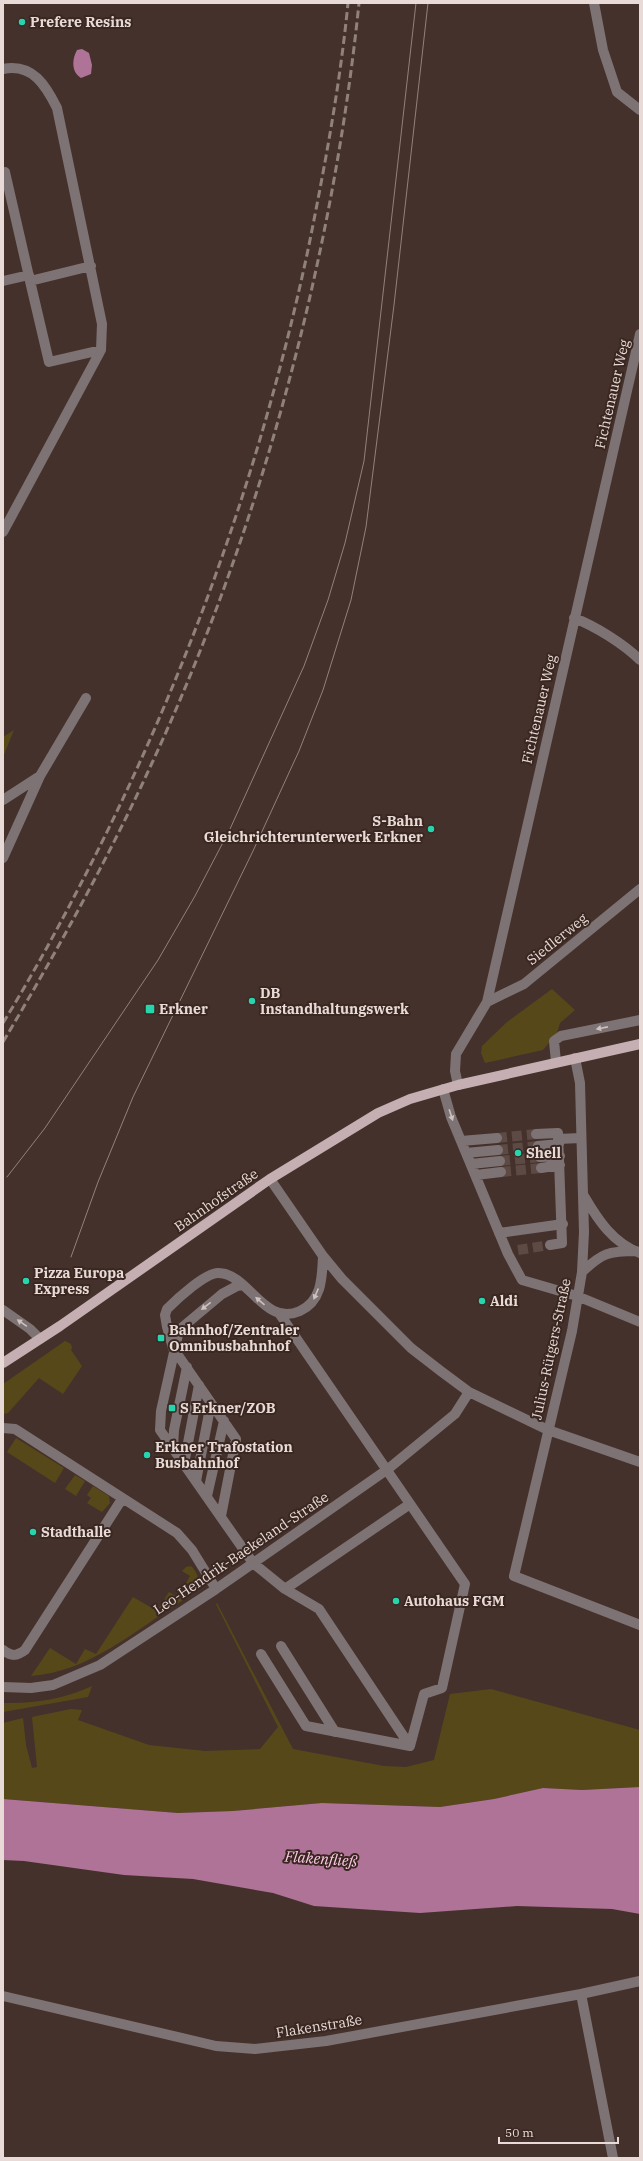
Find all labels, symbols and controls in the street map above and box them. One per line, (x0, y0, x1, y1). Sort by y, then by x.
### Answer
place label: Prefere Resins (30, 13, 131, 31)
marker: Prefere Resins (17, 17, 27, 27)
street label: Fichtenauer Weg (591, 337, 633, 450)
street label: Fichtenauer Weg (518, 652, 560, 765)
place label: S-Bahn Gleichrichterunterwerk Erkner (204, 812, 423, 846)
marker: S-Bahn Gleichrichterunterwerk Erkner (426, 824, 436, 834)
street label: Siedlerweg (523, 909, 591, 969)
place label: DB Instandhaltungswerk (260, 984, 409, 1018)
marker: DB Instandhaltungswerk (247, 996, 257, 1006)
place label: Erkner (159, 1000, 208, 1018)
marker: Erkner (144, 1003, 156, 1015)
one-way arrow (596, 1025, 608, 1031)
one-way arrow (448, 1110, 454, 1122)
place label: Shell (526, 1144, 561, 1162)
marker: Shell (513, 1148, 523, 1158)
street label: Bahnhofstraße (171, 1165, 261, 1235)
place label: Pizza Europa Express (34, 1264, 124, 1298)
marker: Pizza Europa Express (21, 1276, 31, 1286)
street label: Julius-Rütgers-Straße (527, 1277, 575, 1421)
one-way arrow (313, 1289, 319, 1301)
place label: Aldi (490, 1292, 518, 1310)
marker: Aldi (477, 1296, 487, 1306)
one-way arrow (255, 1297, 265, 1306)
one-way arrow (201, 1302, 212, 1311)
one-way arrow (17, 1319, 28, 1327)
place label: Bahnhof/Zentraler Omnibusbahnhof (169, 1321, 300, 1355)
marker: Bahnhof/Zentraler Omnibusbahnhof (156, 1333, 166, 1343)
place label: S Erkner/ZOB (180, 1399, 276, 1417)
marker: S Erkner/ZOB (167, 1403, 177, 1413)
place label: Erkner Trafostation Busbahnhof (155, 1438, 293, 1472)
marker: Erkner Trafostation Busbahnhof (142, 1450, 152, 1460)
street label: Leo-Hendrik-Baekeland-Straße (150, 1488, 332, 1618)
place label: Stadthalle (41, 1523, 111, 1541)
marker: Stadthalle (28, 1527, 38, 1537)
place label: Autohaus FGM (404, 1592, 505, 1610)
marker: Autohaus FGM (391, 1596, 401, 1606)
water label: Flakenfließ (283, 1846, 358, 1871)
street label: Flakenstraße (275, 2010, 363, 2042)
scale bar (499, 2119, 618, 2145)
text: 50 m (505, 2125, 534, 2140)

